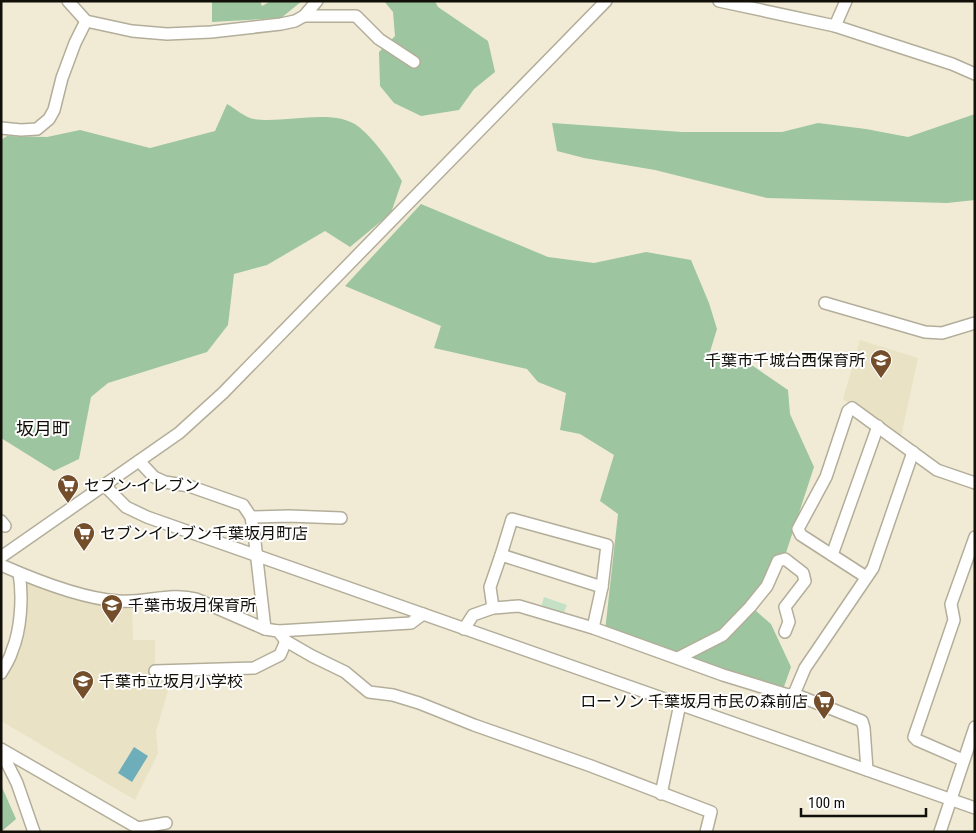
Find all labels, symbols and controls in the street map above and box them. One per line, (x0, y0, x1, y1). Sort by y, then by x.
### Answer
school or university icon: 千葉市千城台西保育所 (869, 348, 893, 379)
place label: 千葉市千城台西保育所 (705, 351, 865, 370)
district label: 坂月町 (16, 418, 70, 439)
supermarket icon: セブン-イレブン (56, 473, 80, 504)
place label: セブン-イレブン (84, 476, 200, 495)
supermarket icon: セブンイレブン千葉坂月町店 (72, 521, 96, 552)
place label: セブンイレブン千葉坂月町店 (100, 524, 308, 543)
school or university icon: 千葉市坂月保育所 (100, 593, 124, 624)
place label: 千葉市坂月保育所 (128, 596, 256, 615)
school or university icon: 千葉市立坂月小学校 (71, 669, 95, 700)
place label: 千葉市立坂月小学校 (99, 672, 243, 691)
supermarket icon: ローソン 千葉坂月市民の森前店 (812, 689, 836, 720)
place label: ローソン 千葉坂月市民の森前店 (580, 692, 808, 711)
scale bar (801, 786, 926, 818)
text: 100 m (808, 794, 845, 812)

